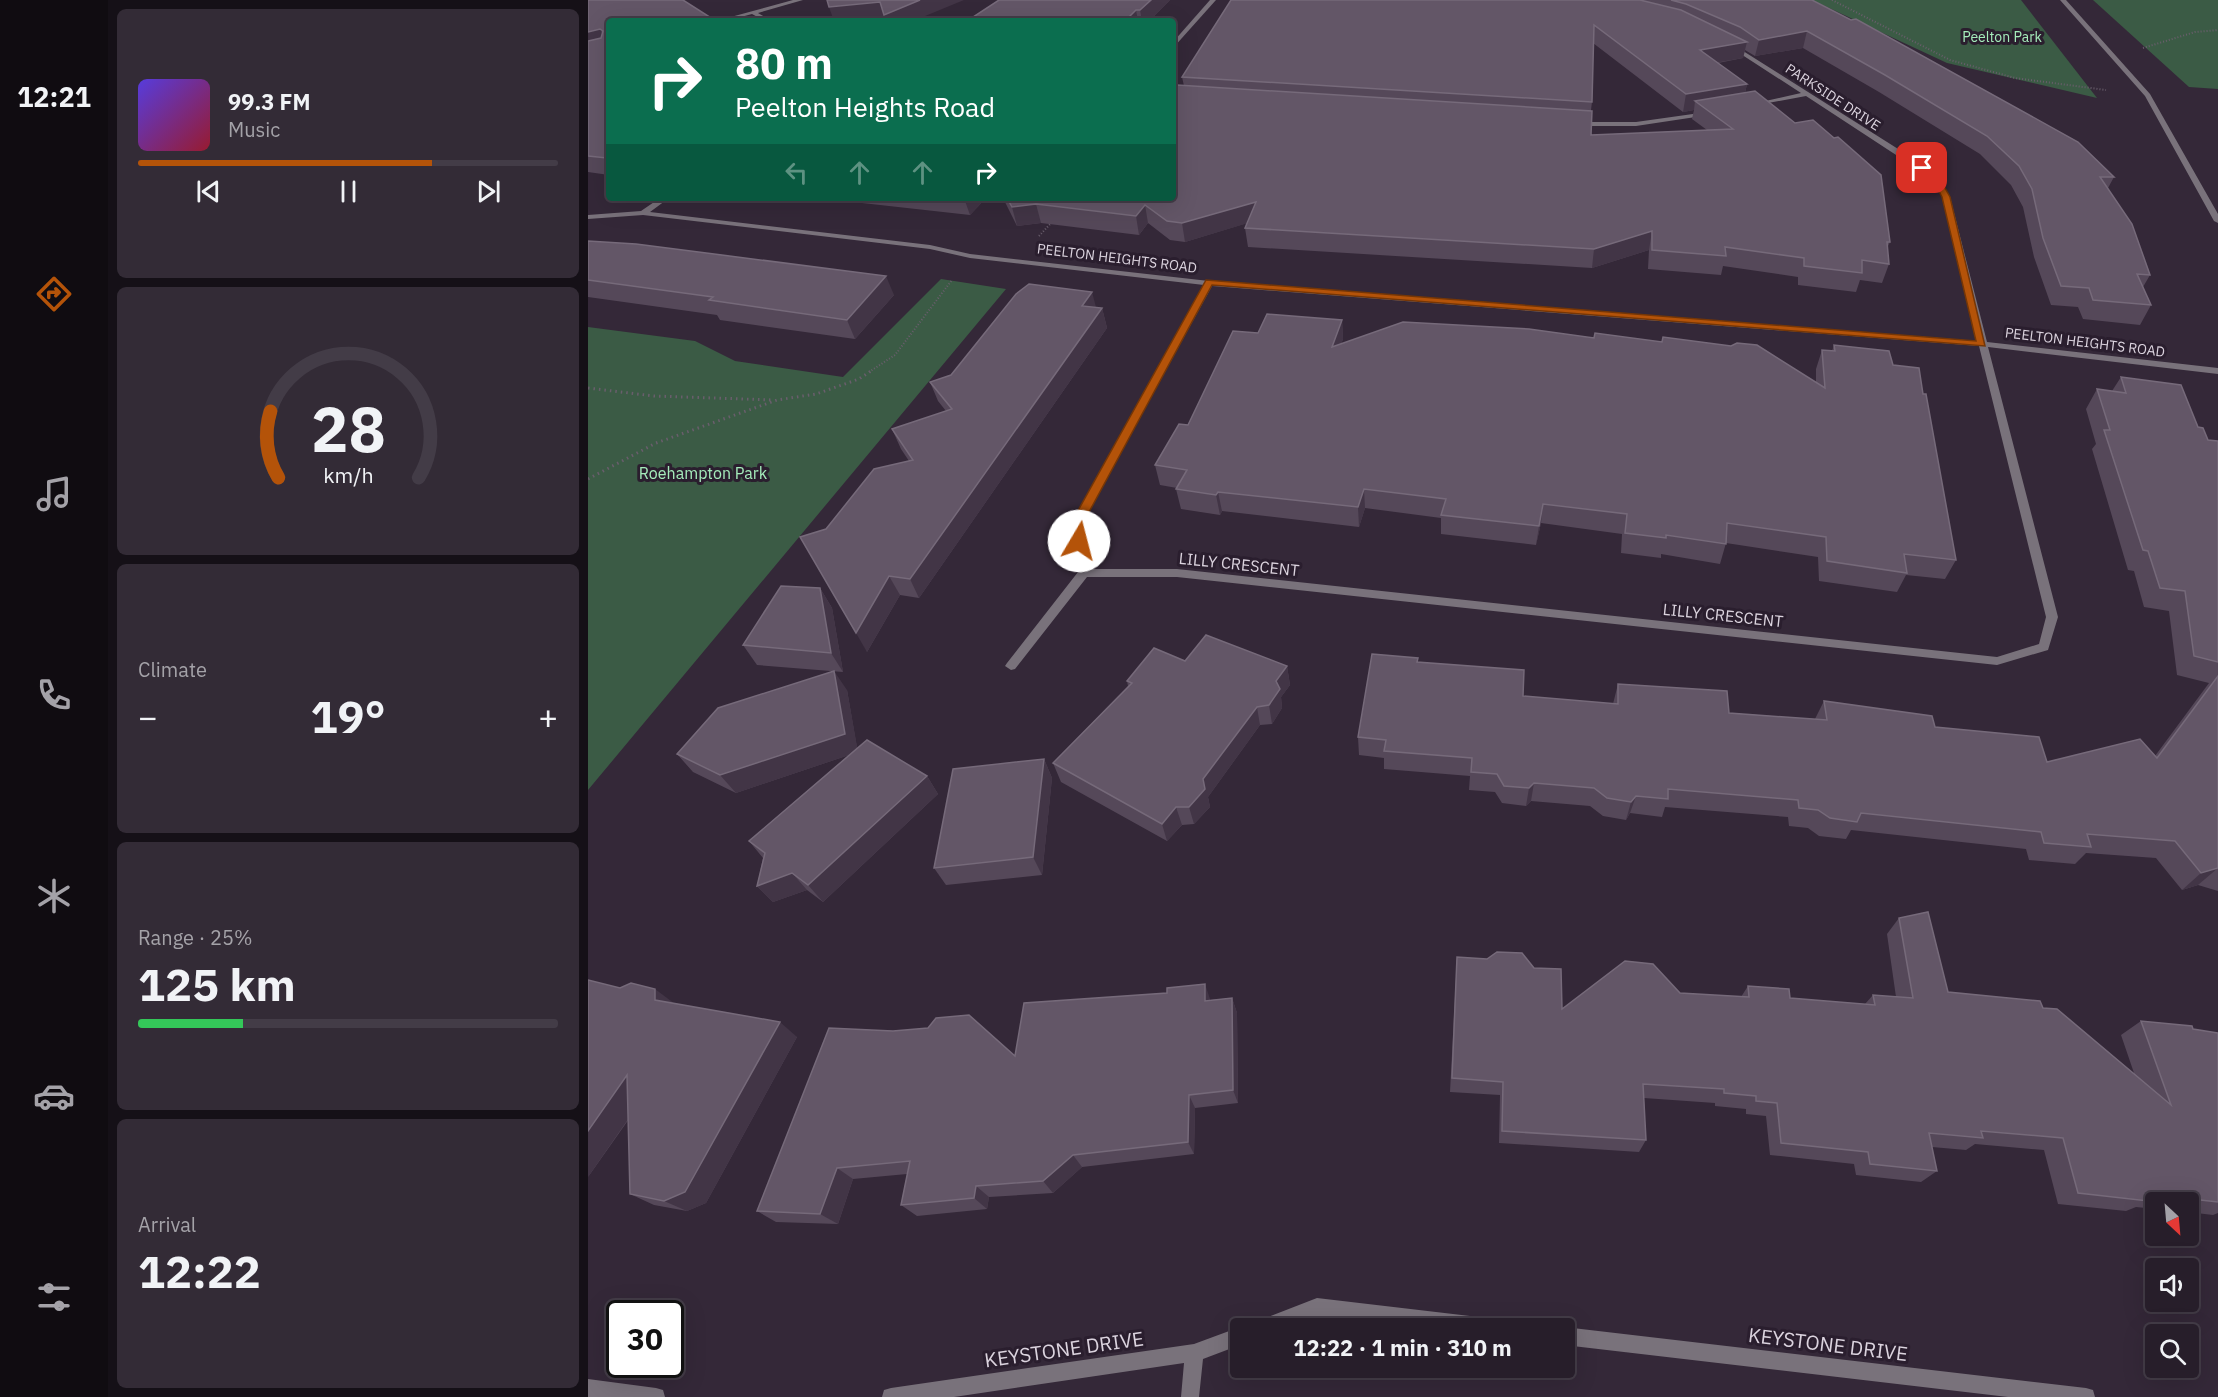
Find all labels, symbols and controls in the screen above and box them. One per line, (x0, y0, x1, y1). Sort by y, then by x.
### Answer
park label: Peelton Park (1962, 28, 2042, 46)
text: 80 m (735, 36, 833, 91)
icon: right (636, 42, 714, 120)
street label: PARKSIDE DRIVE (1782, 60, 1884, 134)
text: 12:21 (17, 79, 91, 114)
text: 99.3 FM (228, 87, 311, 116)
text: Peelton Heights Road (735, 89, 995, 124)
text: Music (228, 116, 280, 143)
pin (1896, 142, 1947, 193)
icon: arrive (1905, 151, 1938, 184)
icon: left (780, 156, 813, 189)
icon: ahead (843, 156, 876, 189)
icon: ahead (906, 156, 939, 189)
icon: right (969, 156, 1002, 189)
icon: previous (192, 175, 225, 208)
icon: pause (332, 175, 365, 208)
icon: next (472, 175, 505, 208)
street label: PEELTON HEIGHTS ROAD (1036, 239, 1198, 277)
icon: directions (33, 273, 75, 315)
street label: PEELTON HEIGHTS ROAD (2004, 323, 2166, 361)
text: 28 (311, 388, 385, 469)
text: km/h (323, 461, 373, 489)
park label: Roehampton Park (639, 463, 768, 483)
icon: music (33, 473, 75, 515)
position arrow (1047, 509, 1111, 573)
street label: LILLY CRESCENT (1178, 548, 1300, 580)
street label: LILLY CRESCENT (1662, 599, 1784, 631)
text: Climate (138, 656, 207, 683)
icon: phone (33, 674, 75, 716)
text: 19° (310, 687, 386, 745)
text: − (138, 695, 158, 738)
text: + (538, 695, 558, 738)
icon: climate (33, 875, 75, 917)
text: Range · 25% (138, 924, 253, 951)
text: 125 km (138, 955, 296, 1013)
icon: car (33, 1075, 75, 1117)
north arrow (2145, 1192, 2199, 1246)
map controls (2145, 1192, 2199, 1378)
text: Arrival (138, 1211, 196, 1238)
text: 12:22 (138, 1242, 261, 1300)
button: sound (2145, 1258, 2199, 1312)
icon: filters (33, 1276, 75, 1318)
speed limit sign: 30 (606, 1300, 684, 1378)
street label: KEYSTONE DRIVE (1747, 1321, 1909, 1367)
street label: KEYSTONE DRIVE (983, 1324, 1145, 1374)
button: search (2145, 1324, 2199, 1378)
text: 12:22 · 1 min · 310 m (1293, 1333, 1512, 1362)

